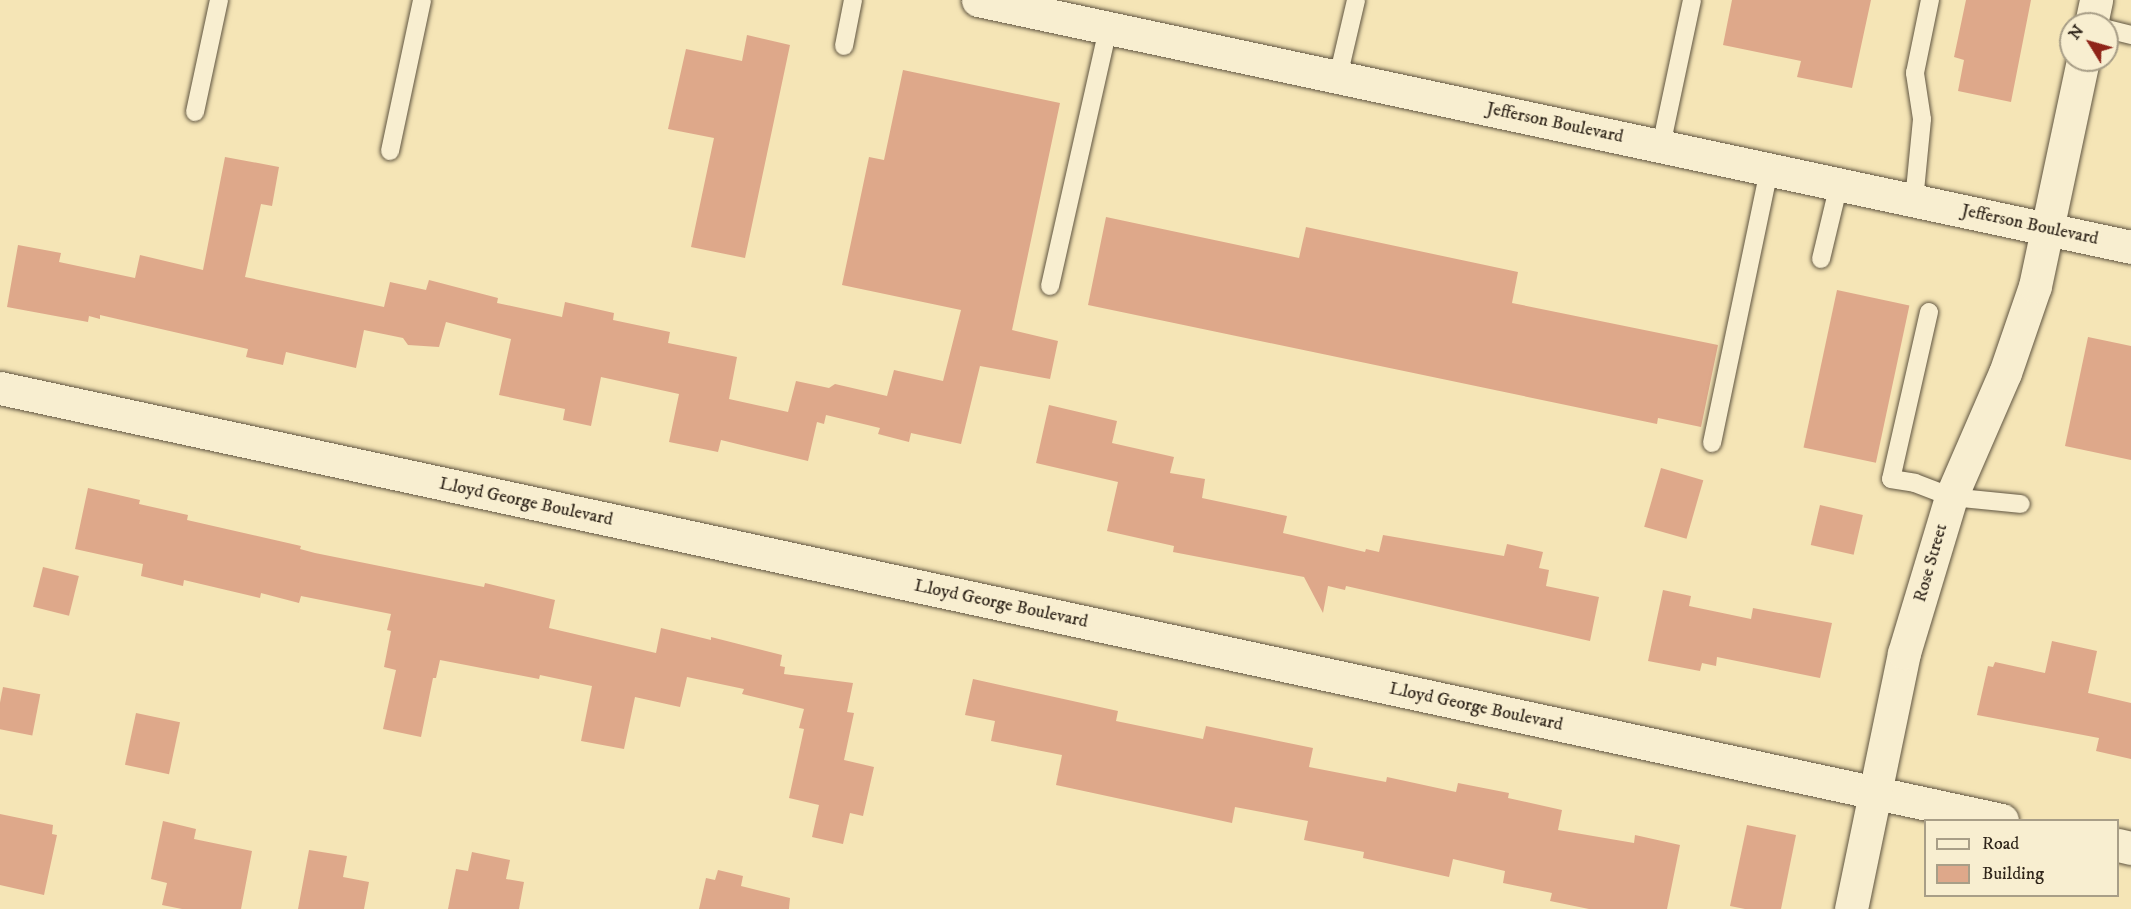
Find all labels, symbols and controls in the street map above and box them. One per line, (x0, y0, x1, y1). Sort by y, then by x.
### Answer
north arrow (2059, 12, 2119, 72)
text: N (2064, 21, 2088, 44)
street label: Jefferson Boulevard (1485, 98, 1625, 148)
street label: Jefferson Boulevard (1960, 200, 2100, 250)
street label: Lloyd George Boulevard (437, 473, 615, 531)
street label: Rose Street (1910, 521, 1952, 605)
street label: Lloyd George Boulevard (912, 575, 1090, 633)
street label: Lloyd George Boulevard (1387, 678, 1565, 736)
legend (1924, 819, 2119, 897)
text: Road (1982, 833, 2019, 855)
text: Building (1982, 863, 2044, 885)

